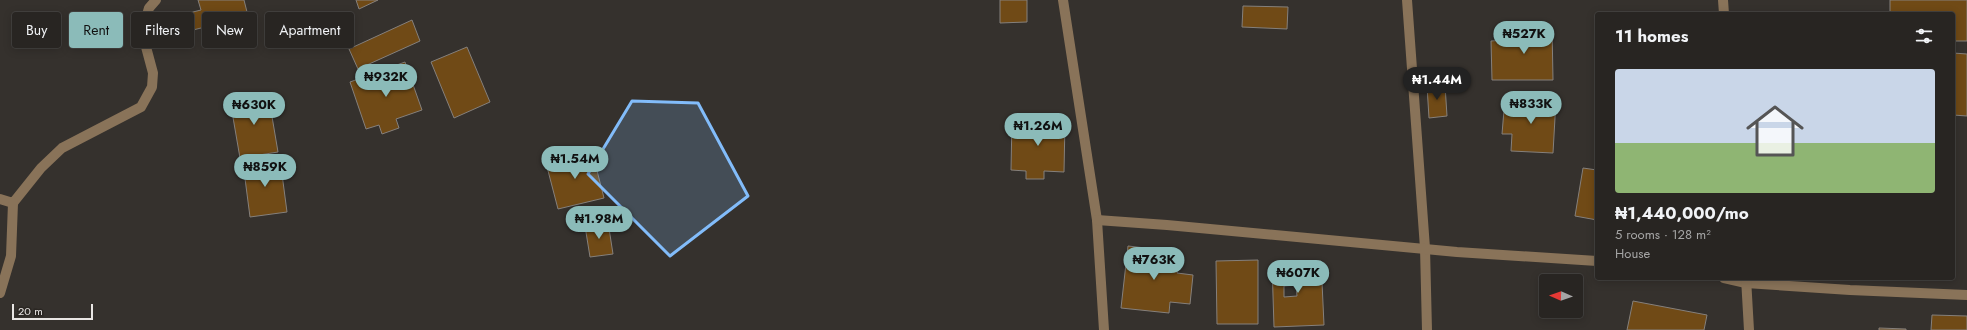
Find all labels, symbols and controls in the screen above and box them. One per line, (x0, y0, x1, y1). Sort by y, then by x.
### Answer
chip: Buy (12, 12, 61, 48)
chip: Rent (69, 12, 123, 48)
chip: Filters (131, 12, 194, 48)
chip: New (202, 12, 257, 48)
chip: Apartment (265, 12, 354, 48)
pin: ₦527K (1496, 21, 1552, 55)
text: ₦527K (1502, 24, 1546, 43)
text: 11 homes (1615, 24, 1689, 48)
icon: filters (1913, 25, 1935, 47)
pin: ₦932K (358, 64, 414, 98)
text: ₦932K (364, 67, 408, 86)
pin: ₦1.44M (1404, 67, 1470, 101)
text: ₦1.44M (1412, 70, 1462, 89)
pin: ₦833K (1503, 91, 1559, 125)
pin: ₦630K (226, 92, 282, 126)
text: ₦833K (1510, 94, 1552, 113)
text: ₦630K (232, 95, 276, 114)
icon: home (1739, 95, 1811, 167)
pin: ₦1.26M (1005, 113, 1071, 147)
text: ₦1.26M (1014, 116, 1063, 135)
pin: ₦1.54M (542, 146, 608, 180)
text: ₦1.54M (550, 149, 600, 168)
pin: ₦859K (237, 154, 293, 188)
text: ₦859K (243, 157, 287, 176)
text: ₦1,440,000/mo (1615, 201, 1749, 225)
pin: ₦1.98M (566, 206, 632, 240)
text: ₦1.98M (575, 209, 623, 228)
text: 5 rooms · 128 m² (1615, 225, 1711, 244)
text: House (1615, 244, 1650, 263)
pin: ₦763K (1126, 247, 1182, 281)
text: ₦763K (1132, 250, 1176, 269)
pin: ₦607K (1270, 260, 1326, 294)
text: ₦607K (1276, 263, 1320, 282)
north arrow (1539, 274, 1583, 318)
map controls (1539, 274, 1583, 318)
scale bar (12, 302, 93, 321)
text: 20 m (18, 303, 43, 319)

